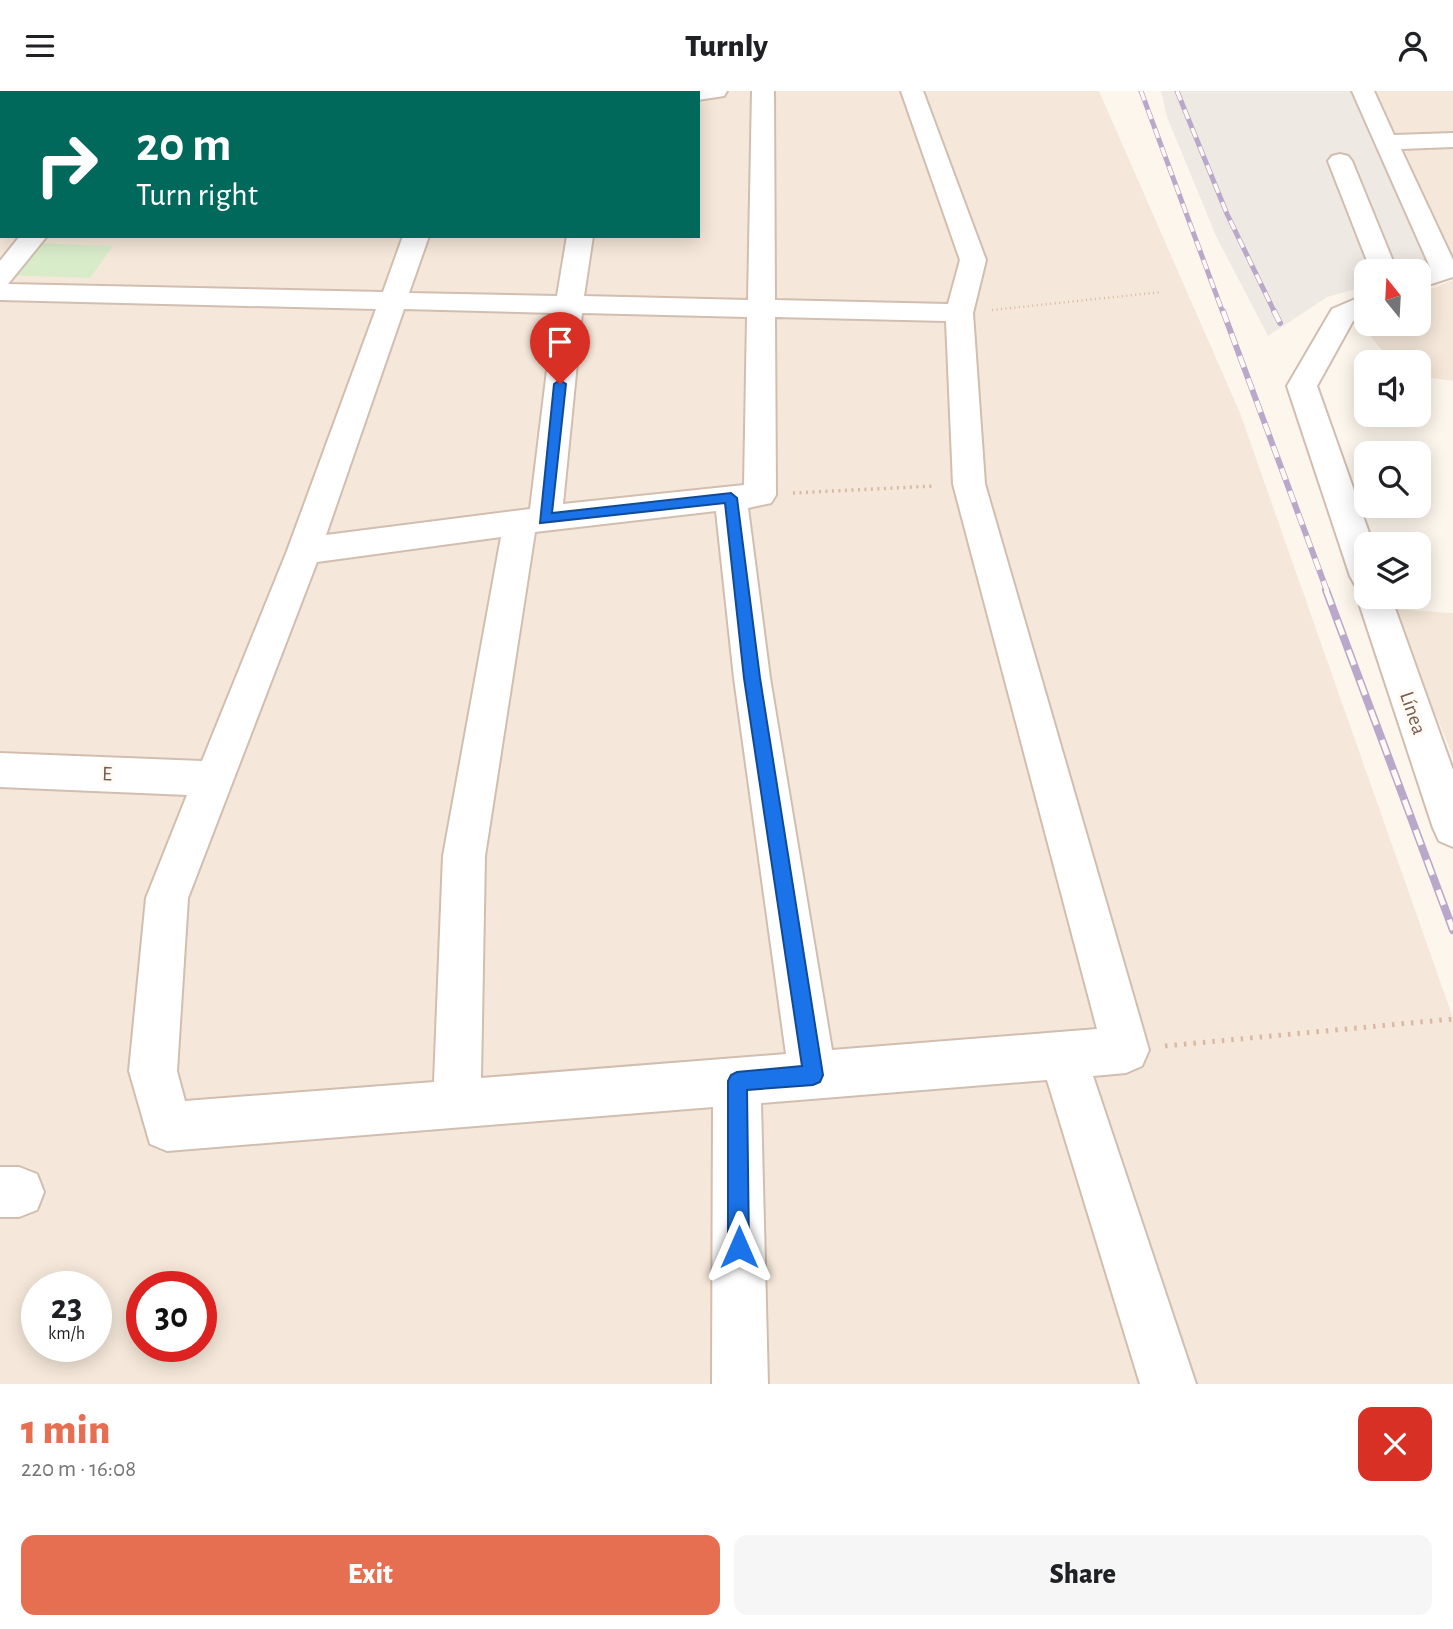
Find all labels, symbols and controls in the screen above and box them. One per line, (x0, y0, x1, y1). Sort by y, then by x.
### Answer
icon: menu (21, 27, 59, 65)
icon: person (1394, 27, 1432, 65)
text: Turnly (685, 30, 768, 62)
icon: right (21, 119, 112, 210)
text: 20 m (136, 121, 232, 170)
text: Turn right (136, 179, 258, 211)
north arrow (1354, 259, 1432, 336)
map controls (1354, 259, 1431, 609)
pin (530, 312, 590, 384)
icon: arrive (541, 323, 579, 361)
button: sound (1354, 350, 1431, 427)
button: search (1354, 441, 1431, 518)
button: layers (1354, 532, 1431, 609)
street label: Línea (1396, 689, 1430, 738)
street label: E (102, 763, 112, 785)
position arrow (702, 1210, 776, 1284)
speed limit sign: 30 (126, 1271, 217, 1362)
text: 23 (51, 1290, 82, 1325)
text: km/h (48, 1325, 85, 1343)
button: close (1358, 1407, 1432, 1481)
text: 1 min (21, 1409, 110, 1451)
text: 220 m · 16:08 (21, 1458, 136, 1481)
button: Exit (21, 1535, 720, 1615)
button: Share (734, 1535, 1432, 1615)

